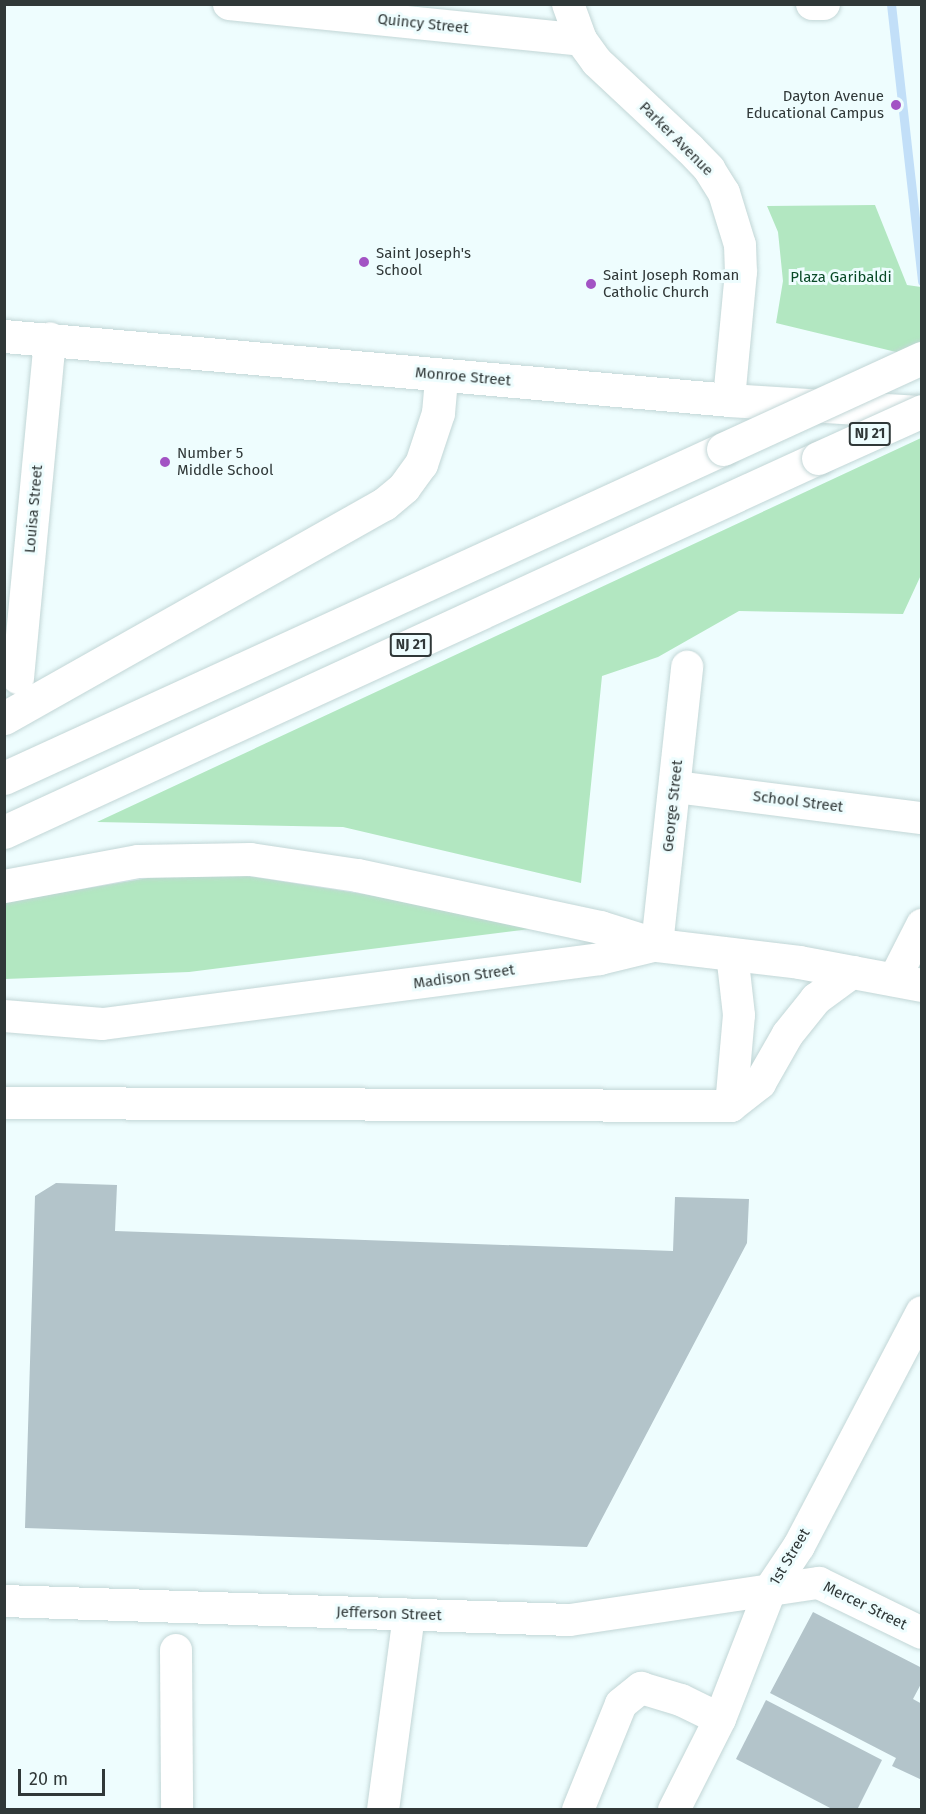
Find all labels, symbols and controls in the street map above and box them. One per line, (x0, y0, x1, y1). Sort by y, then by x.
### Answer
street label: Quincy Street (377, 10, 469, 38)
place label: Dayton Avenue Educational Campus (746, 87, 884, 122)
street label: Parker Avenue (635, 98, 717, 180)
marker: Dayton Avenue Educational Campus (889, 98, 903, 112)
place label: Saint Joseph's School (376, 244, 471, 279)
marker: Saint Joseph's School (357, 255, 371, 269)
place label: Saint Joseph Roman Catholic Church (603, 266, 739, 301)
park label: Plaza Garibaldi (790, 269, 892, 287)
marker: Saint Joseph Roman Catholic Church (584, 277, 598, 291)
street label: Monroe Street (414, 364, 512, 390)
road number: NJ 21 (848, 423, 892, 445)
place label: Number 5 Middle School (177, 444, 273, 479)
marker: Number 5 Middle School (158, 455, 172, 469)
street label: Louisa Street (21, 464, 47, 554)
road number: NJ 21 (388, 634, 434, 656)
street label: George Street (659, 759, 687, 853)
street label: School Street (752, 788, 844, 816)
street label: Madison Street (412, 961, 516, 993)
street label: 1st Street (766, 1525, 814, 1589)
street label: Mercer Street (820, 1578, 910, 1634)
street label: Jefferson Street (336, 1603, 442, 1625)
scale bar (21, 1757, 108, 1795)
text: 20 m (29, 1768, 68, 1790)

